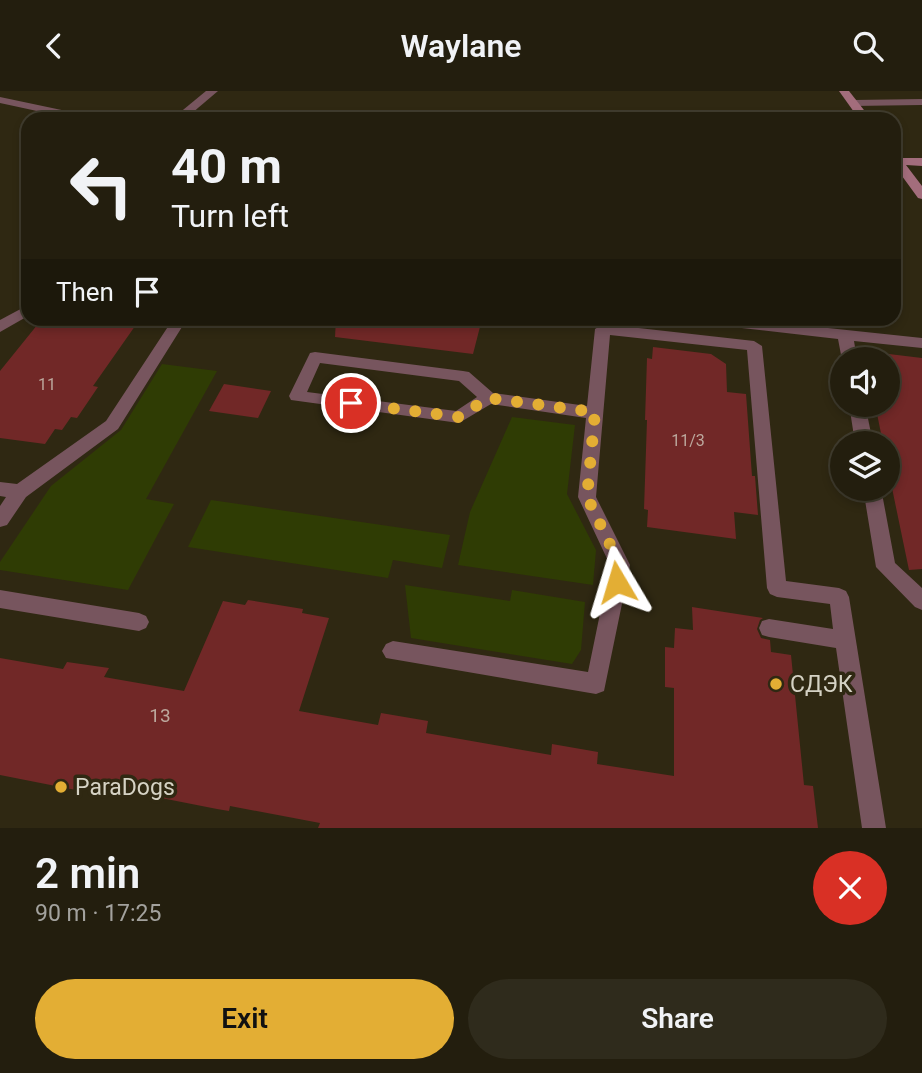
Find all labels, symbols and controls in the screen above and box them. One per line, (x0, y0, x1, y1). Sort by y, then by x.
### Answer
icon: back (35, 27, 73, 65)
text: Waylane (400, 27, 522, 65)
icon: search (849, 27, 887, 65)
text: 40 m (171, 138, 282, 195)
icon: left (56, 140, 147, 231)
text: Turn left (171, 197, 289, 235)
icon: arrive (128, 273, 166, 311)
text: Then (56, 277, 114, 307)
map controls (830, 347, 900, 501)
button: sound (830, 347, 900, 417)
pin (321, 373, 381, 433)
house number: 11 (38, 375, 56, 394)
icon: arrive (332, 384, 370, 422)
house number: 11/3 (671, 431, 705, 450)
button: layers (830, 431, 900, 501)
position arrow (580, 545, 654, 619)
place label: СДЭК (790, 671, 853, 698)
marker: СДЭК (768, 676, 784, 692)
house number: 13 (149, 704, 171, 727)
place label: ParaDogs (75, 774, 175, 801)
marker: ParaDogs (53, 779, 69, 795)
text: 2 min (35, 849, 140, 898)
button: close (813, 851, 887, 925)
text: 90 m · 17:25 (35, 900, 161, 927)
button: Exit (35, 979, 454, 1059)
button: Share (468, 979, 887, 1059)

